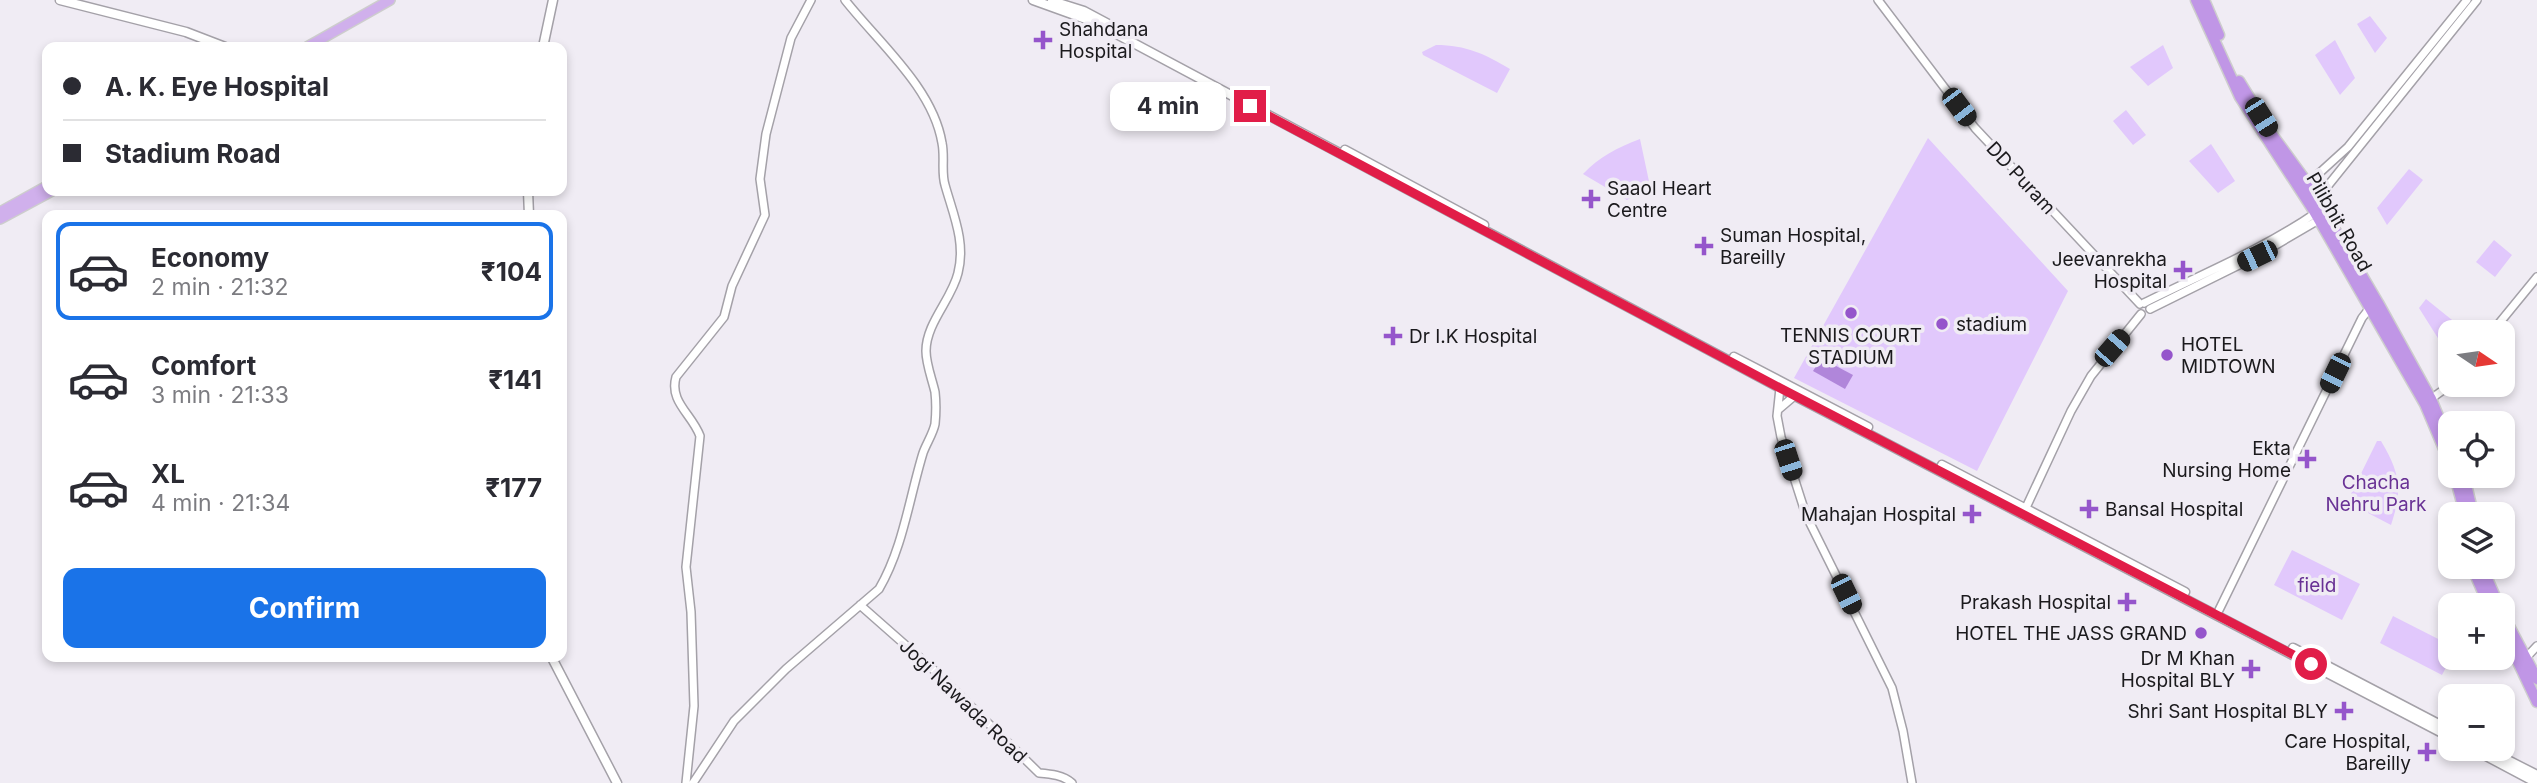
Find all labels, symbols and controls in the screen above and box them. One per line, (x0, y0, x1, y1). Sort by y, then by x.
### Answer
place label: Shahdana Hospital (1059, 18, 1149, 63)
marker: Shahdana Hospital (1033, 30, 1053, 50)
text: A. K. Eye Hospital (105, 71, 329, 102)
callout: 4 min (1110, 82, 1226, 130)
car (1938, 84, 1981, 130)
route end (1234, 90, 1266, 122)
text: 4 min (1137, 92, 1199, 120)
car (2241, 94, 2282, 140)
street label: DD Puram (1982, 137, 2060, 219)
text: Stadium Road (105, 138, 281, 169)
street label: Pilibhit Road (2301, 168, 2377, 276)
place label: Saaol Heart Centre (1607, 177, 1712, 222)
marker: Saaol Heart Centre (1581, 189, 1601, 209)
place label: Suman Hospital, Bareilly (1720, 224, 1866, 269)
marker: Suman Hospital, Bareilly (1694, 236, 1714, 256)
car (2234, 237, 2281, 275)
icon: car (67, 240, 130, 303)
text: Economy (151, 242, 269, 273)
place label: Jeevanrekha Hospital (2052, 248, 2167, 293)
text: ₹104 (481, 256, 542, 287)
marker: Jeevanrekha Hospital (2173, 260, 2193, 280)
text: 2 min · 21:32 (151, 273, 289, 301)
marker: TENNIS COURT STADIUM (1843, 305, 1859, 321)
place label: stadium (1956, 313, 2027, 336)
marker: stadium (1934, 316, 1950, 332)
north arrow (2438, 320, 2515, 397)
map controls (2438, 320, 2515, 761)
place label: TENNIS COURT STADIUM (1780, 324, 1922, 369)
place label: Dr I.K Hospital (1409, 325, 1537, 348)
car (2091, 325, 2134, 371)
marker: Dr I.K Hospital (1383, 326, 1403, 346)
place label: HOTEL MIDTOWN (2181, 333, 2276, 378)
marker: HOTEL MIDTOWN (2159, 347, 2175, 363)
icon: car (67, 348, 130, 411)
text: Comfort (151, 350, 256, 381)
car (2317, 350, 2354, 396)
text: ₹141 (488, 364, 542, 395)
text: 3 min · 21:33 (151, 381, 289, 409)
button: locate (2438, 411, 2515, 488)
car (1772, 437, 1805, 483)
place label: Ekta Nursing Home (2162, 437, 2291, 482)
marker: Ekta Nursing Home (2297, 449, 2317, 469)
icon: car (67, 456, 130, 519)
text: XL (151, 458, 185, 489)
park label: Chacha Nehru Park (2325, 471, 2427, 516)
text: ₹177 (485, 472, 542, 503)
text: 4 min · 21:34 (151, 489, 290, 517)
place label: Bansal Hospital (2105, 498, 2243, 521)
marker: Bansal Hospital (2079, 499, 2099, 519)
button: layers (2438, 502, 2515, 579)
place label: Mahajan Hospital (1801, 503, 1956, 526)
marker: Mahajan Hospital (1962, 504, 1982, 524)
button: Confirm (63, 568, 546, 648)
car (1828, 571, 1865, 617)
park label: field (2298, 574, 2336, 597)
place label: Prakash Hospital (1960, 591, 2111, 614)
marker: Prakash Hospital (2117, 592, 2137, 612)
button: + (2438, 593, 2515, 670)
place label: HOTEL THE JASS GRAND (1955, 622, 2187, 645)
marker: HOTEL THE JASS GRAND (2193, 625, 2209, 641)
street label: Jogi Nawada Road (894, 634, 1032, 768)
place label: Dr M Khan Hospital BLY (2121, 647, 2235, 692)
route start (2295, 648, 2327, 680)
marker: Dr M Khan Hospital BLY (2241, 659, 2261, 679)
button: − (2438, 684, 2515, 761)
place label: Shri Sant Hospital BLY (2127, 700, 2328, 723)
marker: Shri Sant Hospital BLY (2334, 701, 2354, 721)
place label: Care Hospital, Bareilly (2284, 730, 2411, 775)
marker: Care Hospital, Bareilly (2417, 742, 2437, 762)

